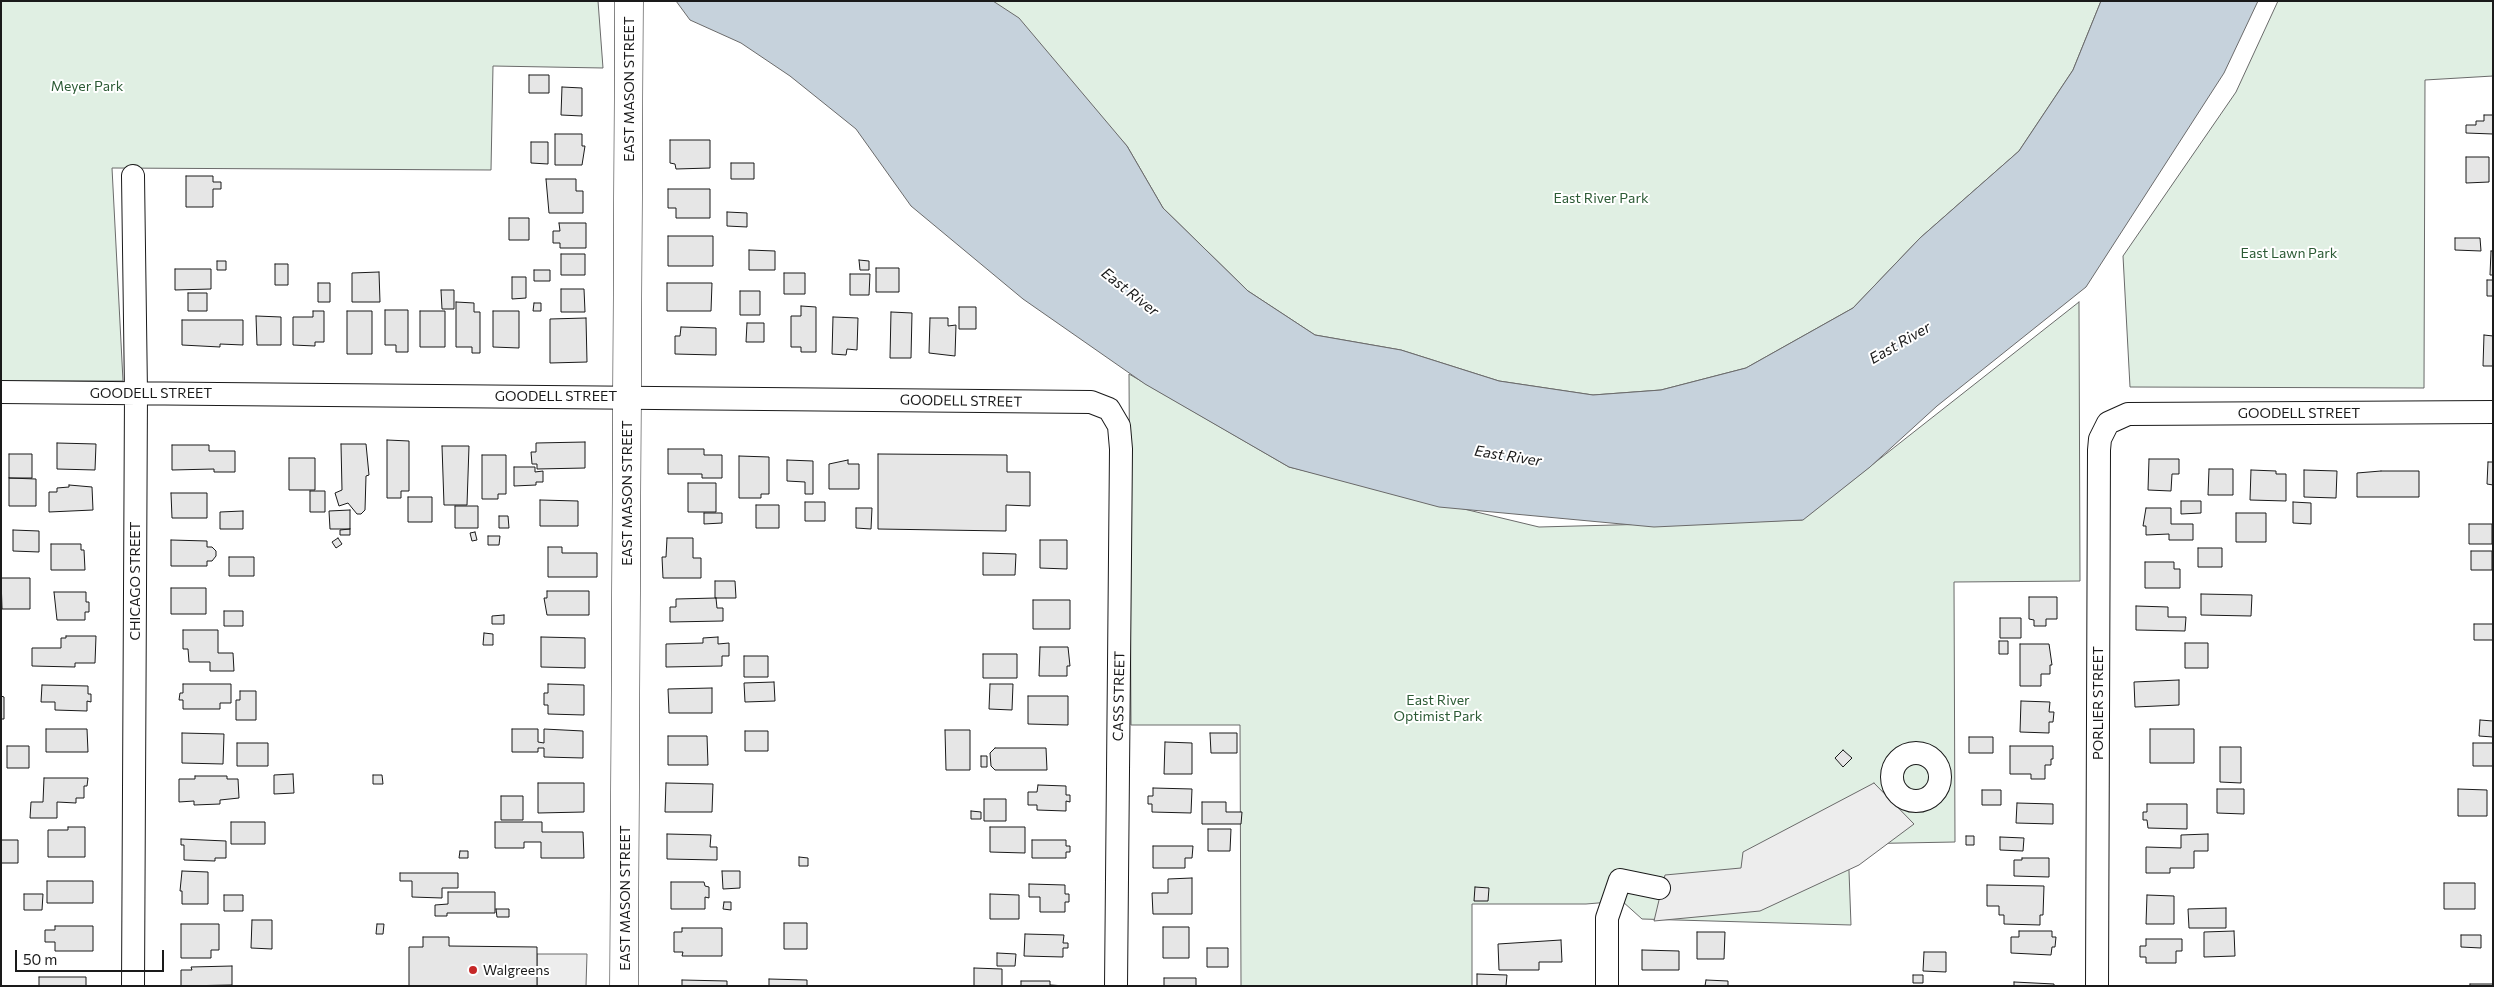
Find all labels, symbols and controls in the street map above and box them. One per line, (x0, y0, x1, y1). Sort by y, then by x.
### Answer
street label: EAST MASON STREET (621, 16, 637, 162)
park label: Meyer Park (51, 78, 123, 94)
park label: East River Park (1553, 190, 1649, 206)
park label: East Lawn Park (2241, 245, 2337, 261)
water label: East River (1098, 264, 1162, 320)
water label: East River (1866, 318, 1934, 368)
street label: GOODELL STREET (90, 385, 212, 401)
street label: GOODELL STREET (495, 388, 617, 404)
street label: GOODELL STREET (900, 392, 1022, 410)
street label: GOODELL STREET (2238, 405, 2360, 421)
street label: EAST MASON STREET (619, 420, 635, 566)
water label: East River (1473, 442, 1543, 470)
street label: CHICAGO STREET (127, 521, 143, 641)
street label: PORLIER STREET (2090, 646, 2106, 760)
street label: CASS STREET (1110, 651, 1128, 741)
park label: East River Optimist Park (1394, 692, 1482, 724)
street label: EAST MASON STREET (617, 825, 633, 971)
scale bar (18, 940, 166, 972)
text: 50 m (23, 950, 57, 968)
place label: Walgreens (483, 962, 550, 978)
marker: Walgreens (467, 964, 479, 976)

